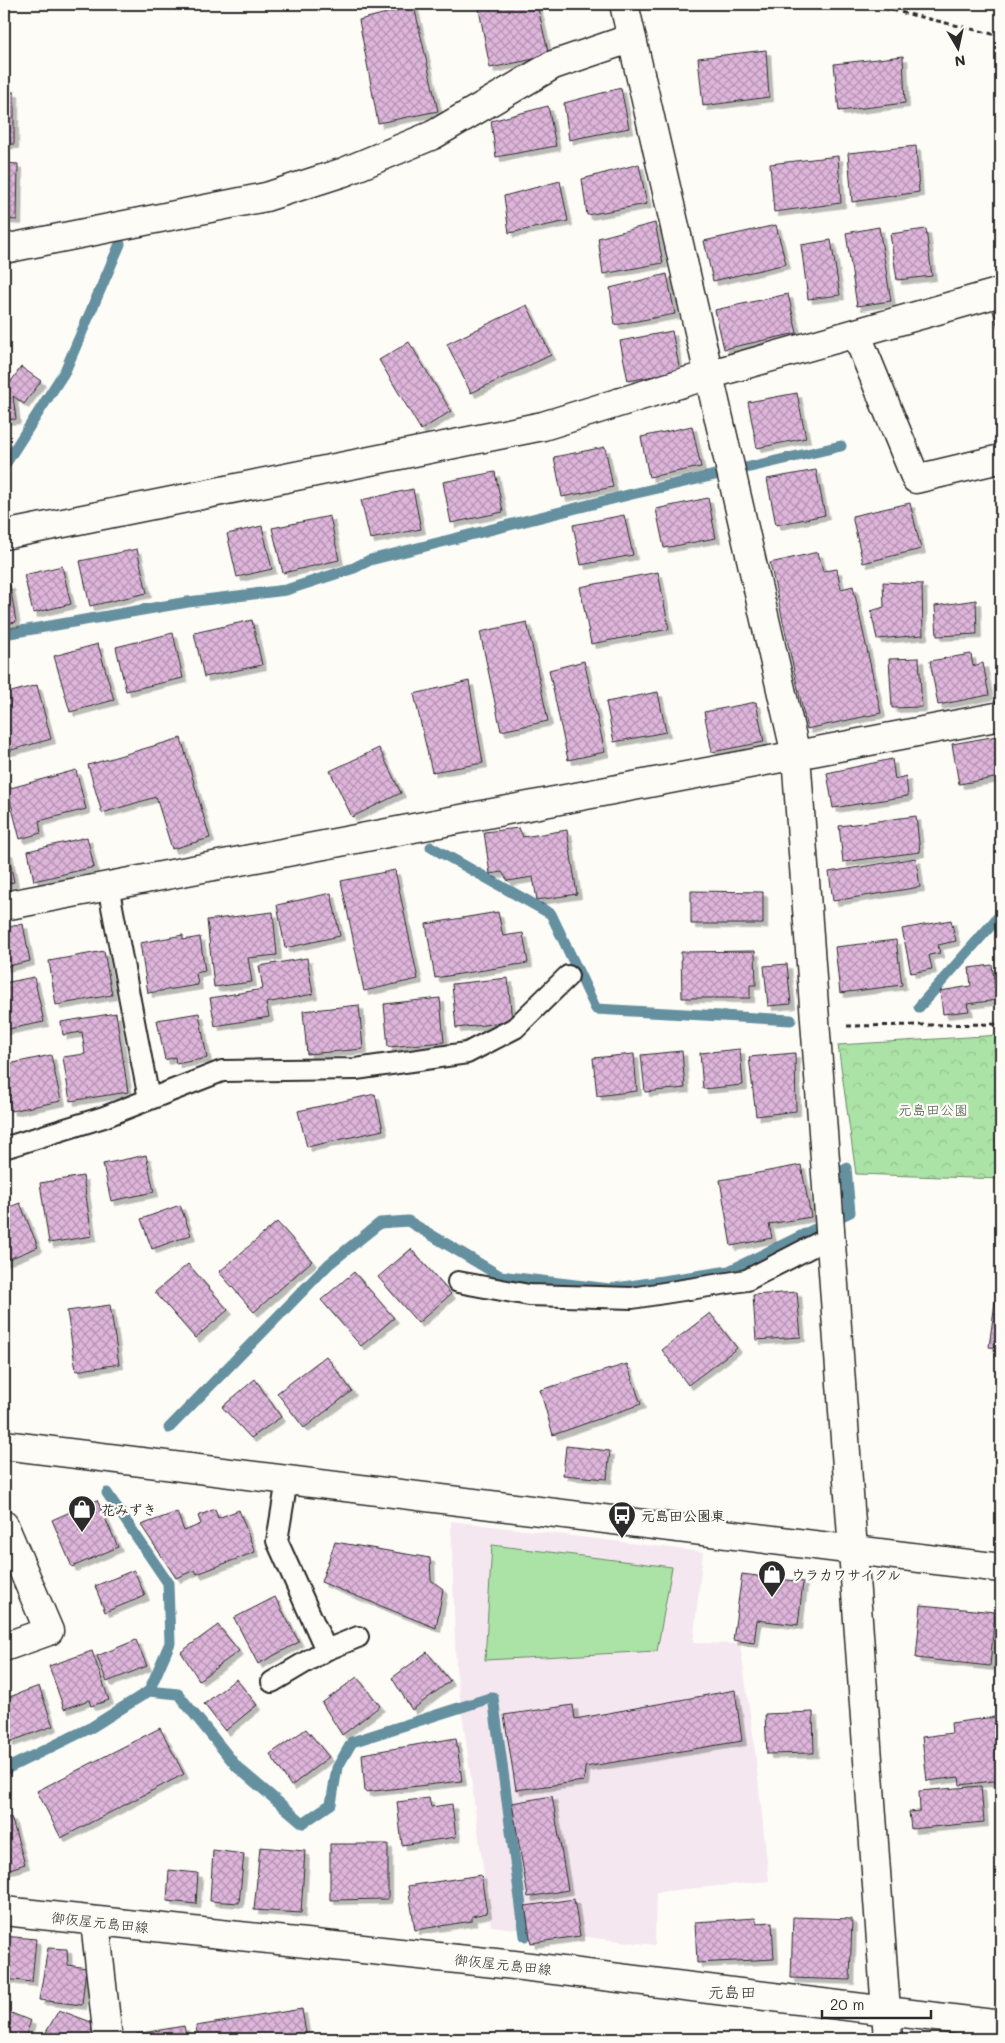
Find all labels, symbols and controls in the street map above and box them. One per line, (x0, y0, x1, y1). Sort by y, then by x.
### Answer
north arrow (932, 22, 982, 72)
text: N (953, 51, 967, 72)
park label: 元島田公園 (898, 1100, 968, 1119)
shop icon: 花みずき (67, 1494, 97, 1533)
place label: 花みずき (101, 1500, 157, 1519)
bus stop icon: 元島田公園東 (607, 1500, 637, 1539)
place label: 元島田公園東 (641, 1506, 725, 1525)
shop icon: ウラカワサイクル (757, 1559, 787, 1598)
place label: ウラカワサイクル (791, 1565, 901, 1584)
street label: 御仮屋元島田線 (50, 1907, 150, 1937)
street label: 御仮屋元島田線 (453, 1949, 553, 1979)
district label: 元島田 (708, 1981, 756, 2002)
scale bar (822, 1988, 931, 2020)
text: 20 m (830, 1994, 864, 2014)

